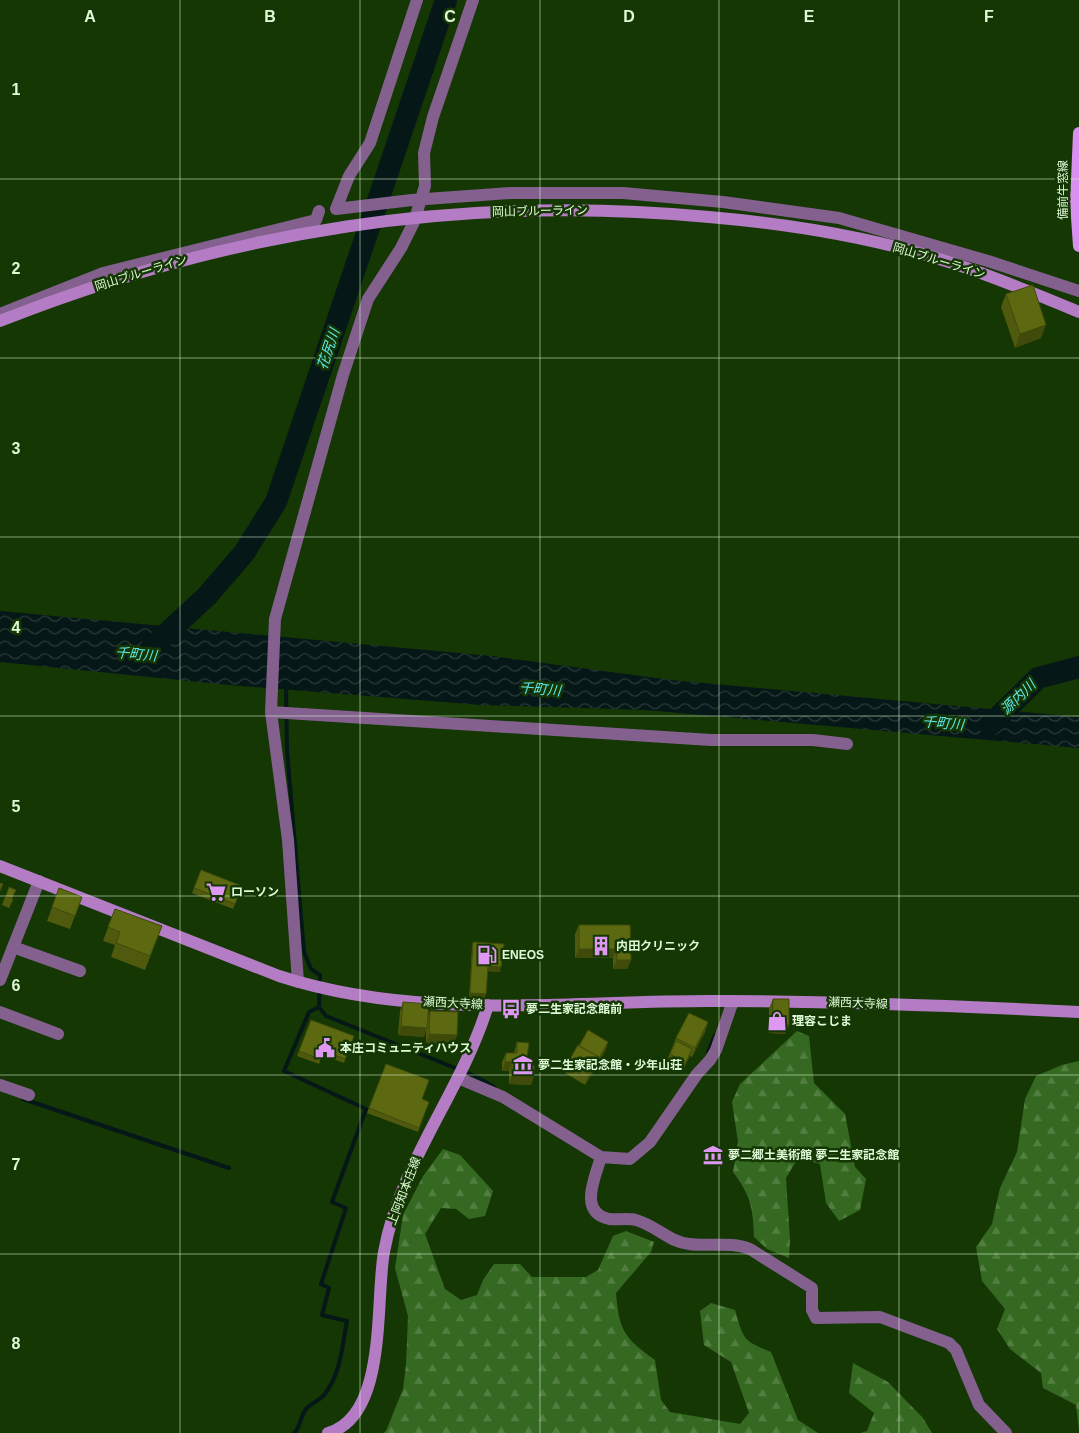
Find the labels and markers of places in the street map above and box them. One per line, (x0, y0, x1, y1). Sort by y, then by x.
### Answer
supermarket icon: ローソン (205, 881, 227, 903)
place label: ローソン (231, 885, 279, 899)
building icon: 内田クリニック (590, 935, 612, 957)
place label: 内田クリニック (616, 939, 700, 953)
fuel station icon: ENEOS (476, 944, 498, 966)
place label: ENEOS (502, 948, 544, 962)
bus stop icon: 夢二生家記念館前 (500, 998, 522, 1020)
place label: 夢二生家記念館前 (526, 1002, 622, 1016)
shop icon: 理容こじま (766, 1010, 788, 1032)
place label: 理容こじま (792, 1014, 852, 1028)
public building icon: 本庄コミュニティハウス (314, 1037, 336, 1059)
place label: 本庄コミュニティハウス (340, 1041, 471, 1055)
museum icon: 夢二生家記念館・少年山荘 (512, 1054, 534, 1076)
place label: 夢二生家記念館・少年山荘 (538, 1058, 682, 1072)
museum icon: 夢二郷土美術館 夢二生家記念館 (702, 1144, 724, 1166)
place label: 夢二郷土美術館 夢二生家記念館 (728, 1148, 899, 1162)

